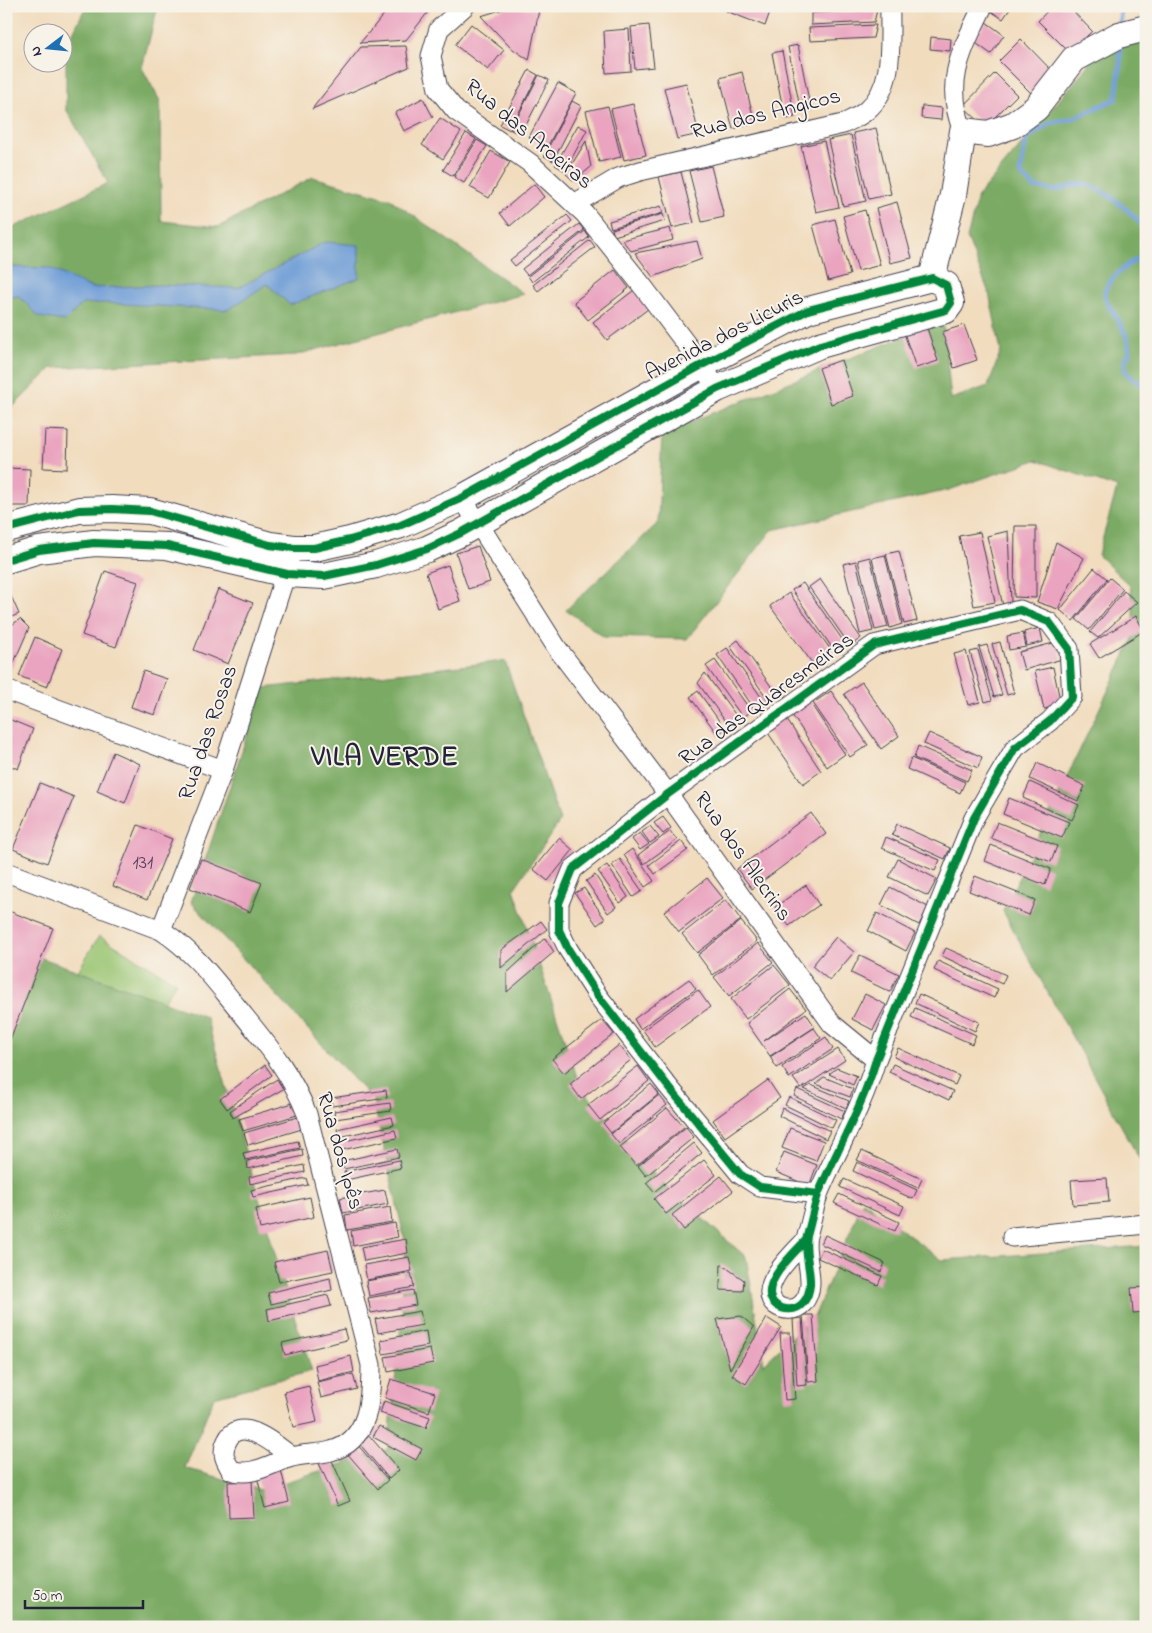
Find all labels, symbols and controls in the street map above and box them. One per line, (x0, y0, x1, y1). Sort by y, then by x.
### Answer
north arrow (22, 22, 72, 72)
text: N (26, 44, 48, 59)
street label: Rua das Aroeiras (457, 72, 599, 198)
street label: Rua dos Angicos (688, 81, 844, 150)
street label: Avenida dos Licuris (640, 282, 810, 390)
street label: Rua das Quaresmeiras (673, 625, 861, 775)
street label: Rua das Rosas (171, 661, 247, 805)
district label: VILA VERDE (310, 738, 459, 779)
street label: Rua dos Alecrins (685, 785, 799, 929)
house number: 131 (133, 849, 153, 878)
street label: Rua dos Ipês (307, 1089, 371, 1213)
scale bar (25, 1578, 142, 1610)
text: 50 m (32, 1585, 63, 1607)

